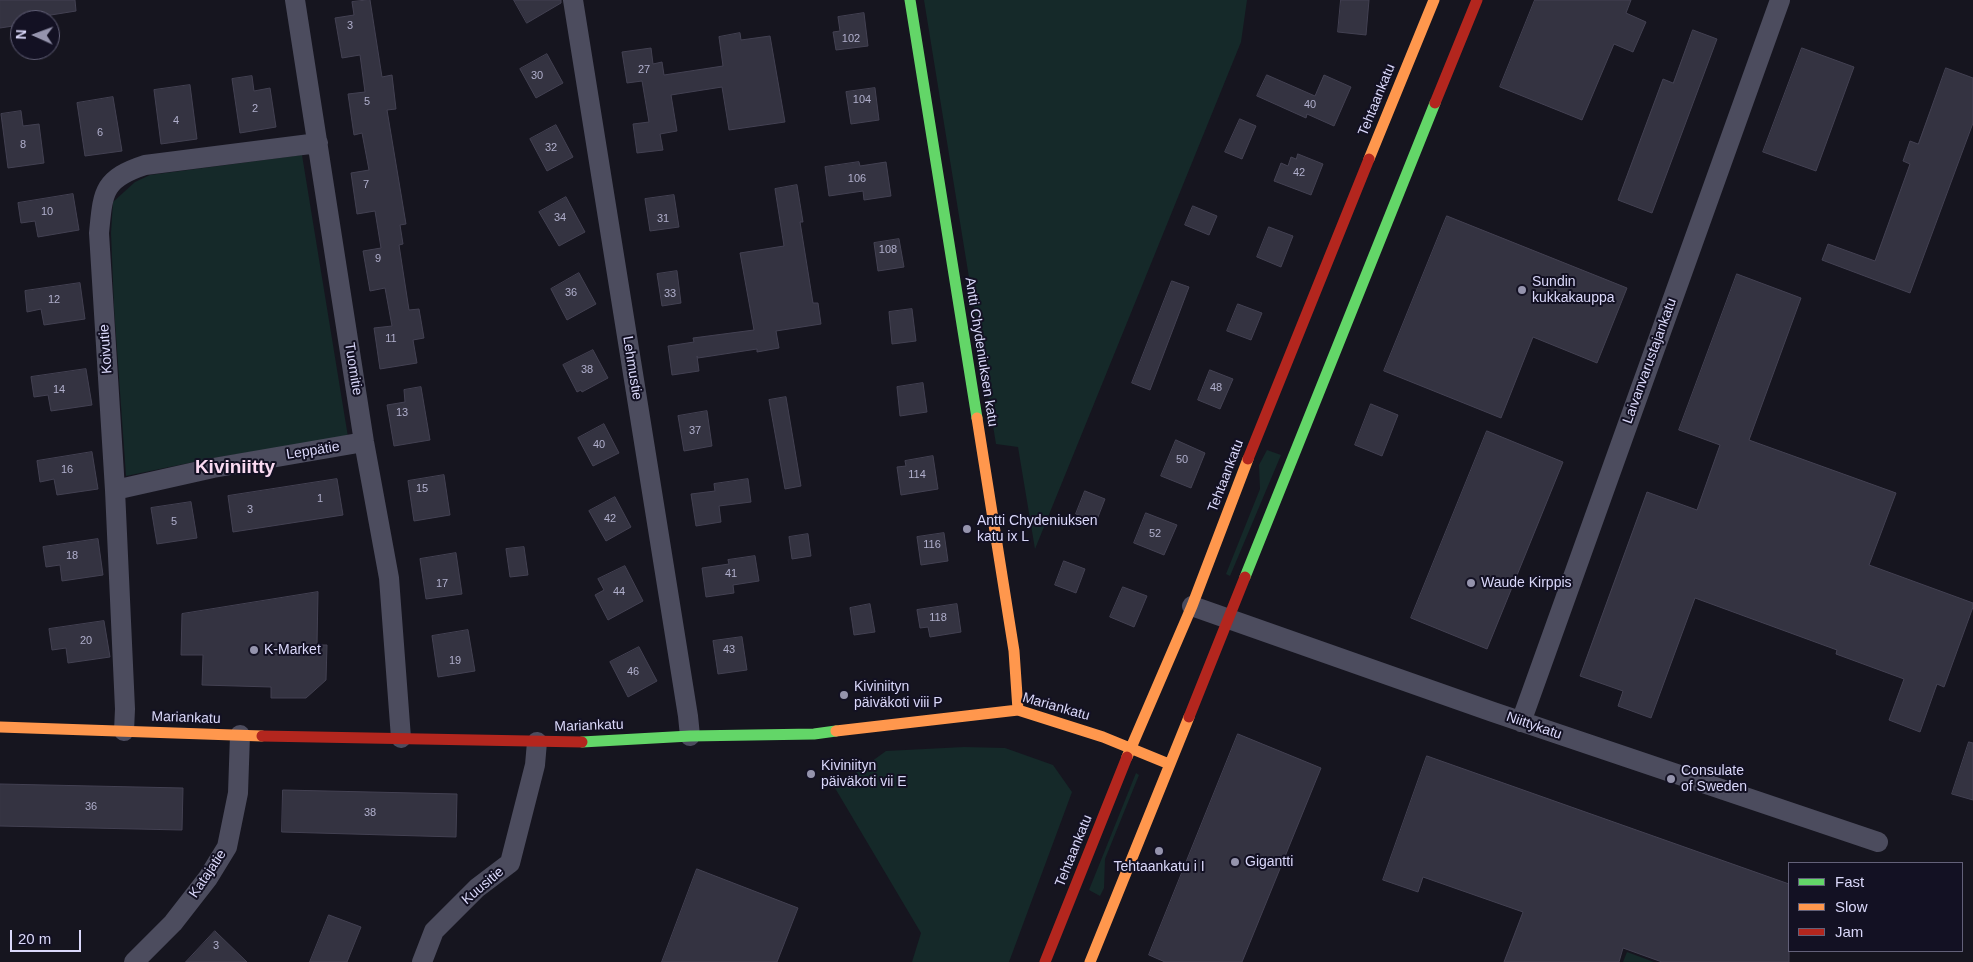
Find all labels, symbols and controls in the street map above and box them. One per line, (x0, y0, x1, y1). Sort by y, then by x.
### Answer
north arrow (10, 10, 60, 60)
house number: 3 (347, 19, 353, 33)
text: N (13, 29, 29, 40)
house number: 102 (842, 32, 860, 46)
street label: Tehtaankatu (1355, 61, 1399, 139)
house number: 27 (638, 63, 650, 77)
house number: 30 (531, 69, 543, 83)
house number: 104 (853, 93, 871, 107)
house number: 5 (364, 95, 370, 109)
house number: 40 (1304, 98, 1316, 112)
house number: 2 (252, 102, 258, 116)
house number: 4 (173, 114, 179, 128)
house number: 6 (97, 126, 103, 140)
house number: 8 (20, 138, 26, 152)
house number: 32 (545, 141, 557, 155)
house number: 42 (1293, 166, 1305, 180)
house number: 106 (848, 172, 866, 186)
house number: 7 (363, 178, 369, 192)
house number: 10 (41, 205, 53, 219)
house number: 34 (554, 211, 566, 225)
house number: 31 (657, 212, 669, 226)
house number: 108 (879, 243, 897, 257)
house number: 9 (375, 252, 381, 266)
place label: Sundin kukkakauppa (1532, 274, 1615, 306)
street label: Antti Chydeniuksen katu (961, 276, 1001, 428)
marker: Sundin kukkakauppa (1516, 284, 1528, 296)
house number: 36 (565, 286, 577, 300)
house number: 33 (664, 287, 676, 301)
house number: 12 (48, 293, 60, 307)
street label: Laivanvarustajankatu (1619, 296, 1681, 426)
street label: Koivutie (96, 324, 116, 374)
house number: 11 (385, 332, 397, 346)
street label: Lehmustie (619, 335, 645, 401)
street label: Tuomitie (341, 341, 365, 397)
house number: 38 (581, 363, 593, 377)
house number: 48 (1210, 381, 1222, 395)
house number: 14 (53, 383, 65, 397)
house number: 13 (396, 406, 408, 420)
house number: 37 (689, 424, 701, 438)
street label: Tehtaankatu (1204, 437, 1248, 515)
house number: 40 (593, 438, 605, 452)
street label: Leppätie (285, 439, 341, 463)
house number: 50 (1176, 453, 1188, 467)
district label: Kiviniitty (195, 457, 275, 479)
house number: 16 (61, 463, 73, 477)
house number: 114 (908, 468, 926, 482)
house number: 15 (416, 482, 428, 496)
house number: 1 (317, 492, 323, 506)
house number: 3 (247, 503, 253, 517)
house number: 42 (604, 512, 616, 526)
place label: Antti Chydeniuksen katu ix L (977, 513, 1098, 546)
house number: 5 (171, 515, 177, 529)
marker: Antti Chydeniuksen katu ix L (961, 523, 973, 535)
house number: 52 (1149, 527, 1161, 541)
house number: 116 (923, 538, 941, 552)
house number: 18 (66, 549, 78, 563)
house number: 41 (725, 567, 737, 581)
place label: Waude Kirppis (1481, 575, 1572, 591)
house number: 17 (436, 577, 448, 591)
marker: Waude Kirppis (1465, 577, 1477, 589)
house number: 44 (613, 585, 625, 599)
house number: 118 (929, 611, 947, 625)
house number: 20 (80, 634, 92, 648)
place label: K-Market (264, 642, 321, 658)
house number: 43 (723, 643, 735, 657)
marker: K-Market (248, 644, 260, 656)
house number: 19 (449, 654, 461, 668)
house number: 46 (627, 665, 639, 679)
place label: Kiviniityn päiväkoti viii P (854, 679, 943, 712)
marker: Kiviniityn päiväkoti viii P (838, 689, 850, 701)
street label: Mariankatu (1020, 689, 1092, 725)
street label: Mariankatu (151, 708, 221, 728)
street label: Niittykatu (1504, 709, 1564, 743)
street label: Mariankatu (554, 716, 624, 736)
place label: Kiviniityn päiväkoti vii E (821, 758, 907, 790)
place label: Consulate of Sweden (1681, 763, 1747, 796)
marker: Kiviniityn päiväkoti vii E (805, 768, 817, 780)
marker: Consulate of Sweden (1665, 773, 1677, 785)
house number: 36 (85, 800, 97, 814)
house number: 38 (364, 806, 376, 820)
street label: Tehtaankatu (1052, 812, 1096, 890)
marker: Tehtaankatu i I (1153, 845, 1165, 857)
street label: Katajatie (186, 847, 230, 901)
place label: Gigantti (1245, 854, 1293, 870)
marker: Gigantti (1229, 856, 1241, 868)
place label: Tehtaankatu i I (1113, 859, 1205, 875)
legend (1788, 862, 1963, 952)
street label: Kuusitie (459, 864, 507, 908)
text: Fast (1835, 873, 1864, 890)
text: Slow (1835, 898, 1868, 915)
scale bar (12, 920, 84, 952)
text: Jam (1835, 923, 1863, 940)
text: 20 m (18, 930, 51, 947)
house number: 3 (213, 939, 219, 953)

